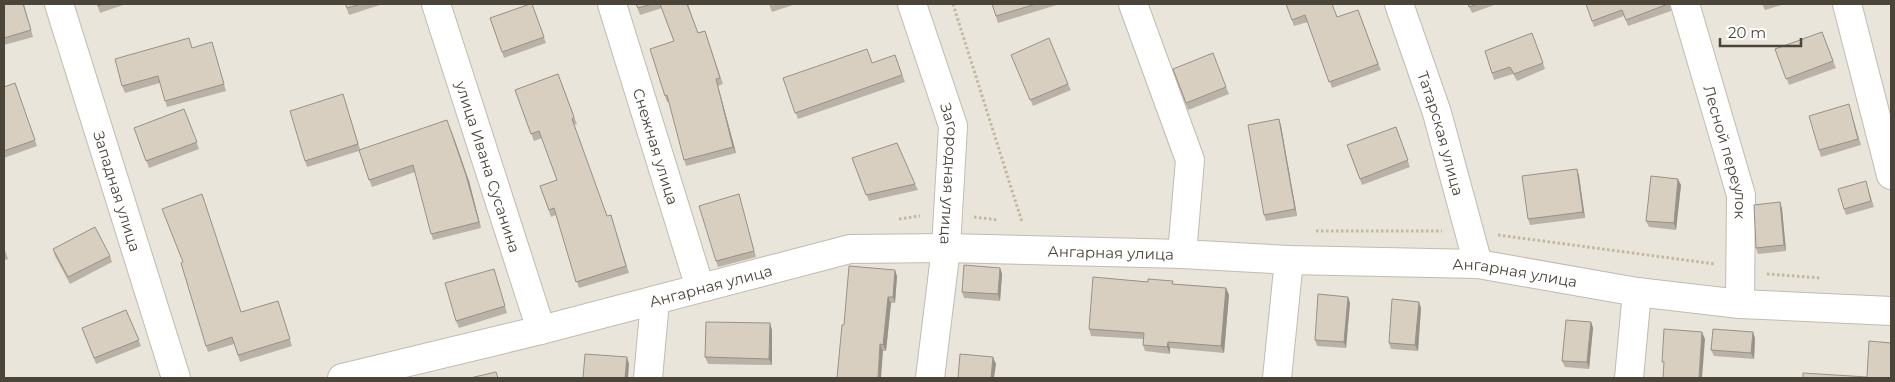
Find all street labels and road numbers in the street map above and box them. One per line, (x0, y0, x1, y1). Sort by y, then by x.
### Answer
street label: Татарская улица (1414, 68, 1468, 198)
street label: улица Ивана Сусанина (452, 78, 525, 255)
street label: Лесной переулок (1700, 83, 1751, 219)
street label: Снежная улица (629, 86, 683, 207)
street label: Загородная улица (936, 100, 963, 245)
street label: Западная улица (90, 128, 145, 254)
street label: Ангарная улица (1047, 241, 1174, 263)
street label: Ангарная улица (1452, 254, 1579, 291)
street label: Ангарная улица (647, 260, 774, 311)

